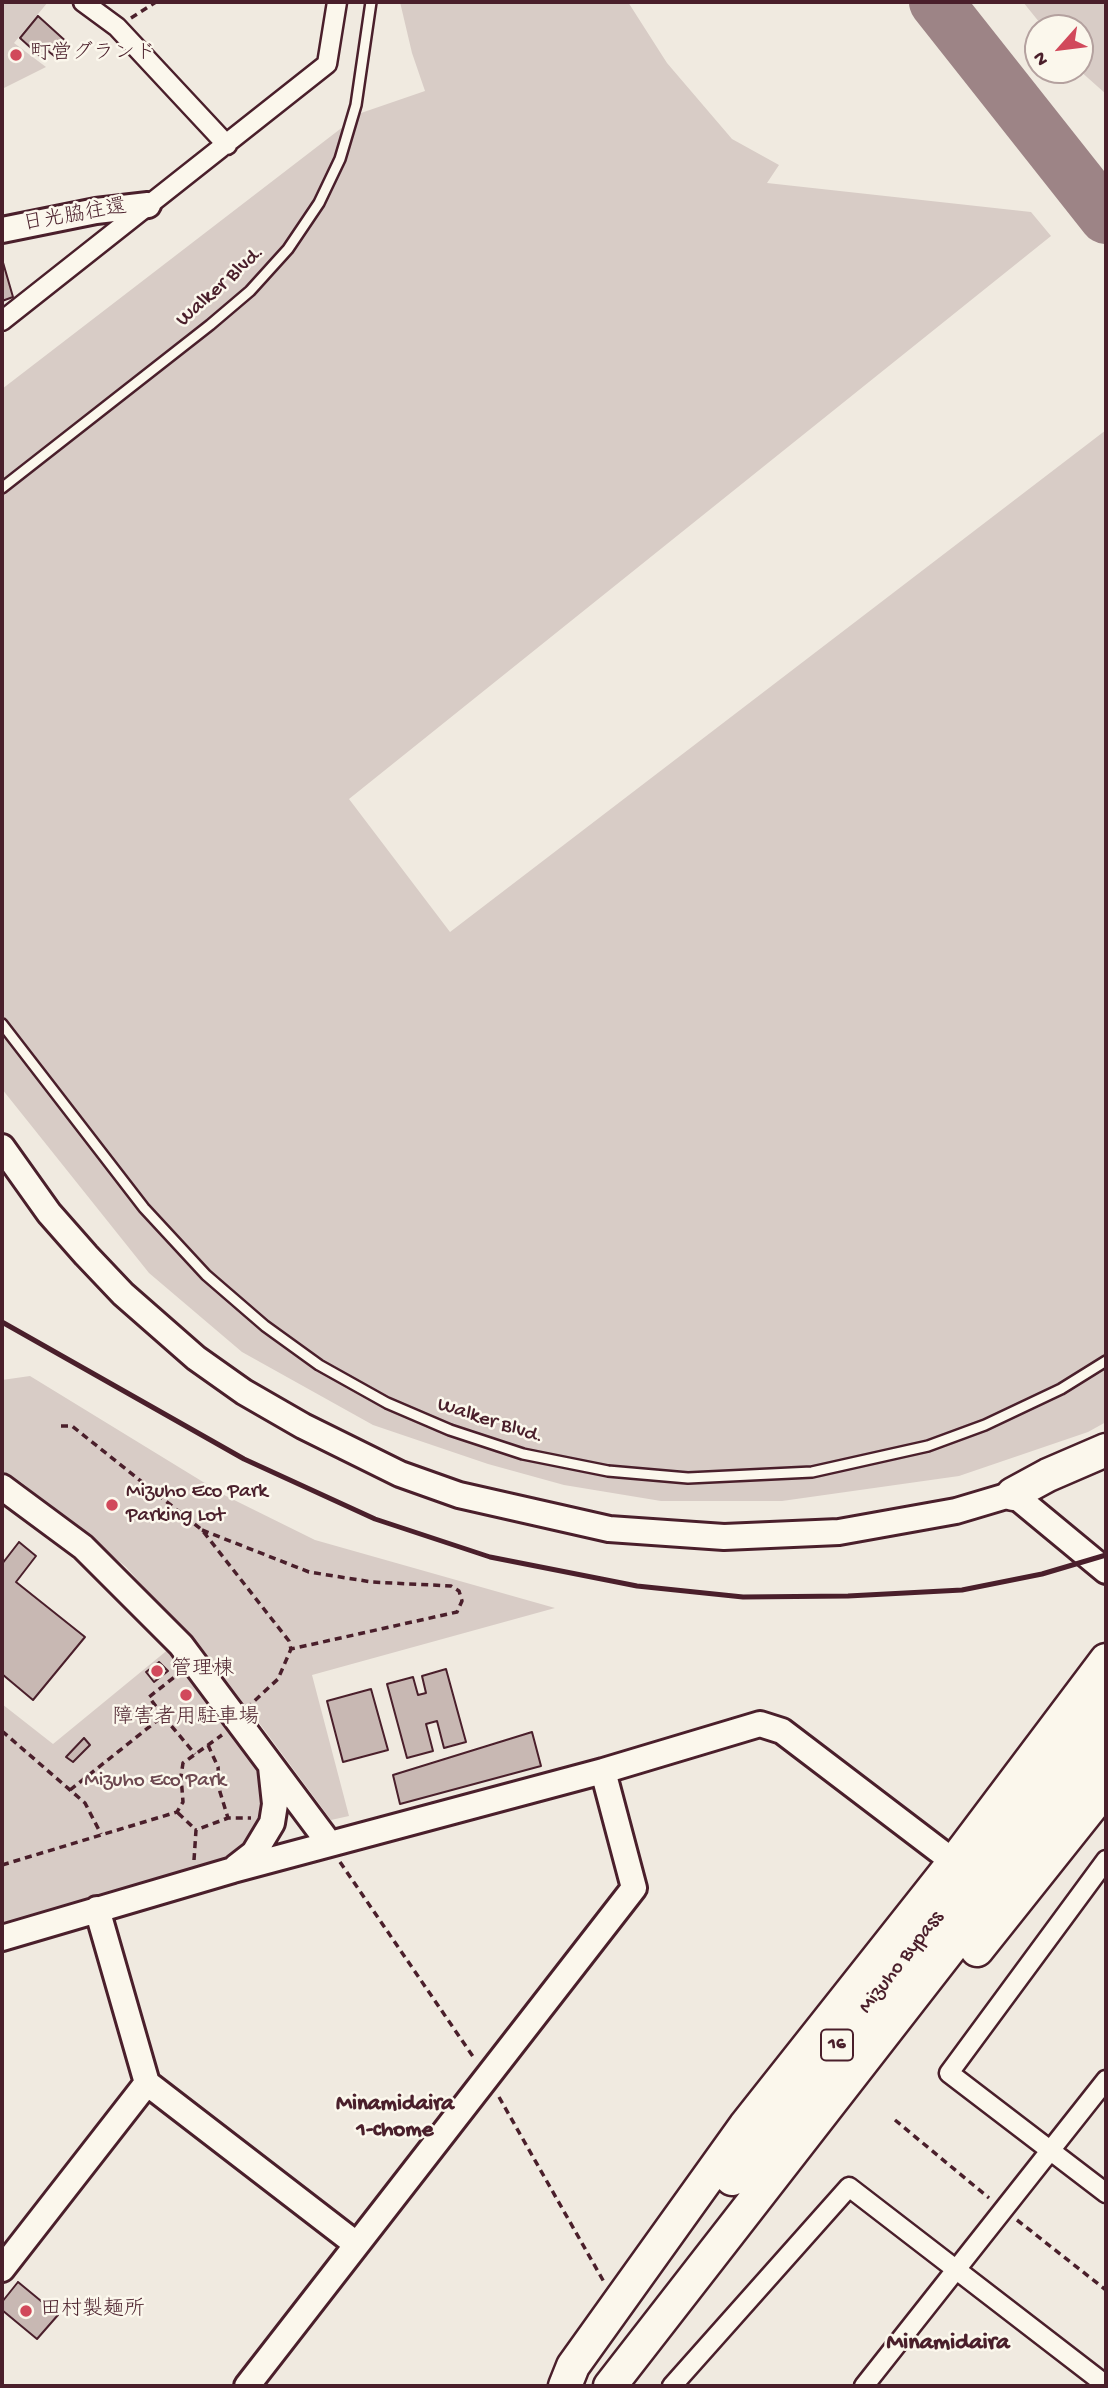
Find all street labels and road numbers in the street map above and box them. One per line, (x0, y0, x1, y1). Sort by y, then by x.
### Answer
street label: 日光脇往還 (21, 195, 129, 239)
street label: Walker Blvd. (172, 241, 270, 333)
street label: Walker Blvd. (434, 1393, 546, 1451)
street label: Mizuho Bypass (854, 1906, 950, 2020)
road number: 16 (821, 2030, 853, 2060)

